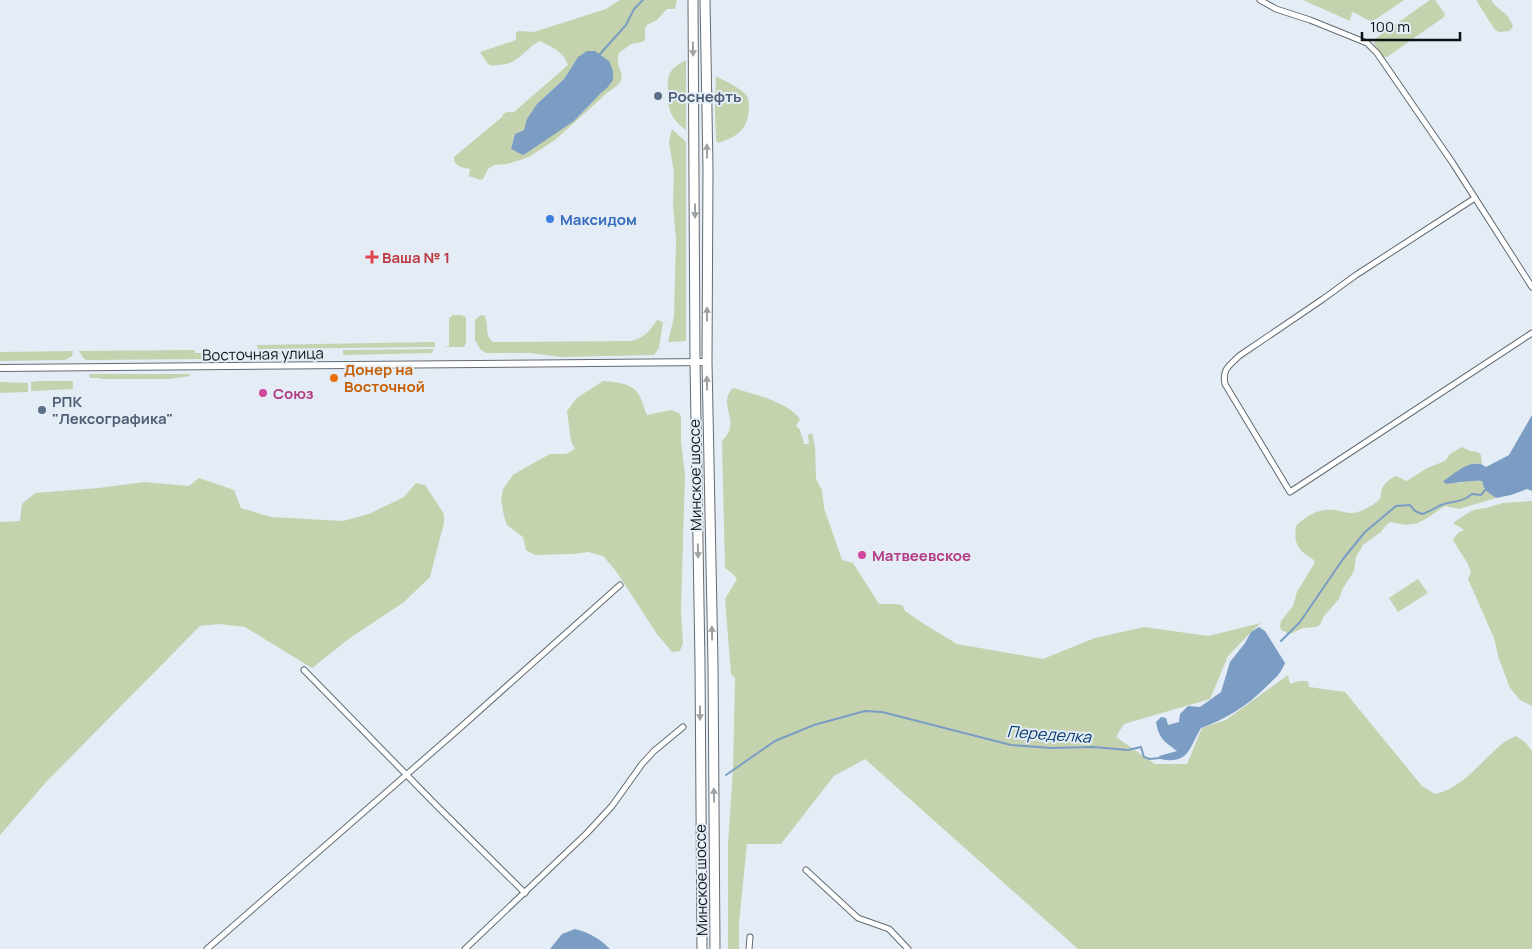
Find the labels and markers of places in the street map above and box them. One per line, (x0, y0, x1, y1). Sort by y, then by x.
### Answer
place label: Роснефть (668, 86, 741, 107)
marker: Роснефть (652, 90, 664, 102)
place label: Максидом (560, 209, 637, 230)
marker: Максидом (544, 213, 556, 225)
place label: Ваша № 1 (382, 247, 450, 268)
marker: Ваша № 1 (366, 251, 378, 263)
place label: Донер на Восточной (344, 359, 425, 397)
marker: Донер на Восточной (328, 372, 340, 384)
place label: Союз (273, 383, 314, 404)
marker: Союз (257, 387, 269, 399)
place label: РПК "Лексографика" (52, 391, 173, 429)
marker: РПК "Лексографика" (36, 404, 48, 416)
place label: Матвеевское (872, 545, 971, 566)
marker: Матвеевское (856, 549, 868, 561)

